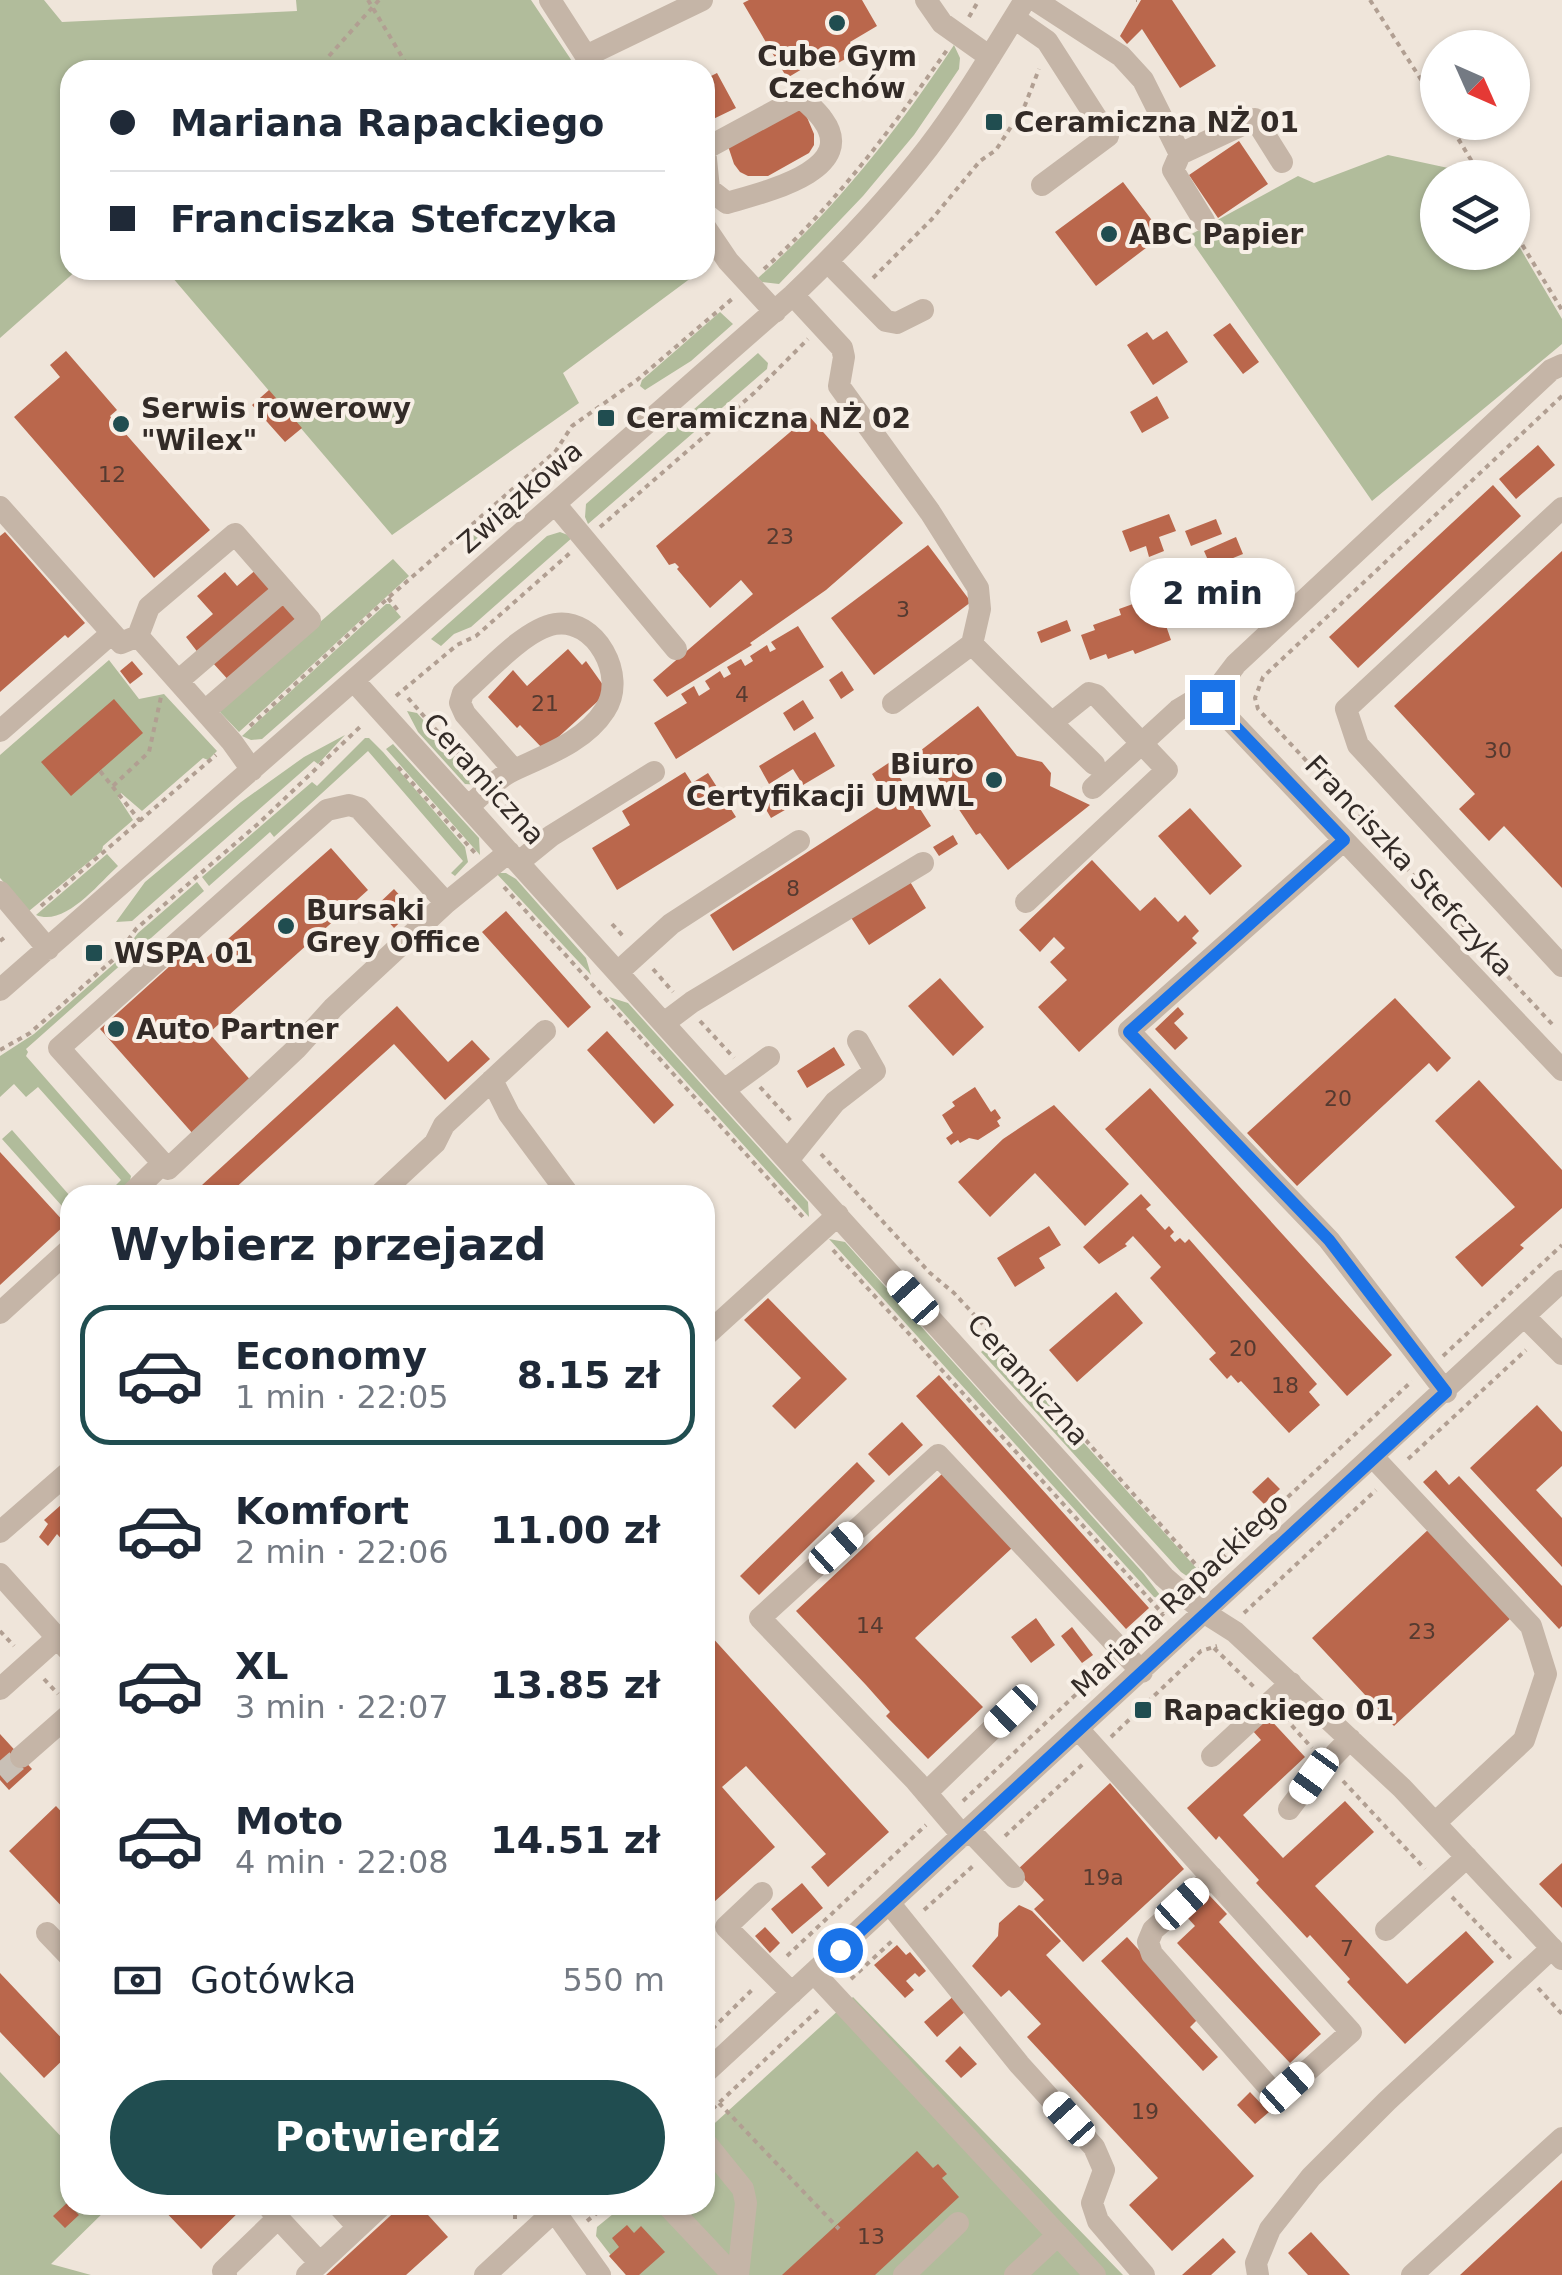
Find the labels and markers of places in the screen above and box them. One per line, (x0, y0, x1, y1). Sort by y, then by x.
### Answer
marker: Cube Gym Czechów (826, 12, 848, 34)
place label: Cube Gym Czechów (757, 40, 917, 105)
place label: Ceramiczna NŻ 01 (1014, 105, 1299, 139)
marker: Ceramiczna NŻ 01 (983, 111, 1005, 133)
place label: ABC Papier (1129, 218, 1304, 251)
marker: ABC Papier (1098, 223, 1120, 245)
place label: Serwis rowerowy "Wilex" (141, 392, 411, 457)
place label: Ceramiczna NŻ 02 (626, 401, 911, 435)
marker: Ceramiczna NŻ 02 (595, 407, 617, 429)
marker: Serwis rowerowy "Wilex" (110, 413, 132, 435)
place label: Biuro Certyfikacji UMWL (686, 748, 974, 813)
marker: Biuro Certyfikacji UMWL (983, 769, 1005, 791)
place label: Bursaki Grey Office (306, 894, 480, 959)
marker: Bursaki Grey Office (275, 915, 297, 937)
place label: WSPA 01 (114, 937, 253, 970)
marker: WSPA 01 (83, 942, 105, 964)
place label: Auto Partner (136, 1013, 339, 1046)
marker: Auto Partner (105, 1018, 127, 1040)
place label: Rapackiego 01 (1163, 1694, 1394, 1727)
marker: Rapackiego 01 (1132, 1699, 1154, 1721)

